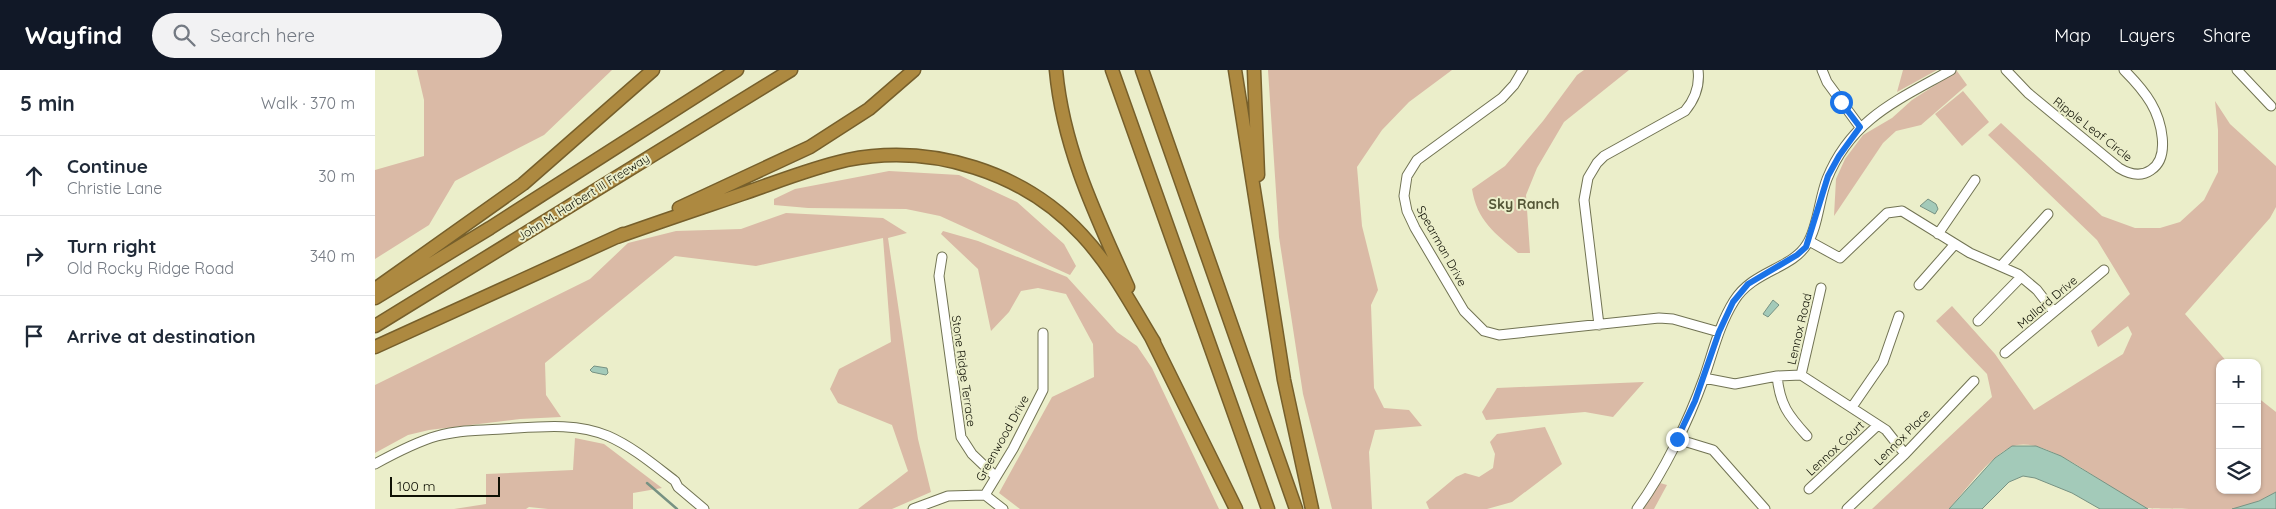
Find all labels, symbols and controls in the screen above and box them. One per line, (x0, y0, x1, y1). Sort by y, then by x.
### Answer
search box (152, 13, 502, 58)
text: Wayfind (25, 20, 122, 50)
icon: search (170, 21, 198, 49)
text: Search here (210, 23, 315, 47)
text: Map (2054, 24, 2091, 47)
text: Layers (2119, 24, 2175, 47)
text: Share (2203, 24, 2251, 47)
text: 5 min (20, 90, 75, 116)
route start (1830, 91, 1853, 114)
text: Walk · 370 m (261, 93, 355, 113)
street label: Ripple Leaf Circle (2050, 93, 2136, 165)
street label: John M. Harbert III Freeway (514, 150, 652, 244)
text: Continue (67, 154, 148, 178)
icon: ahead (20, 162, 48, 190)
text: 30 m (318, 166, 355, 186)
text: Christie Lane (67, 178, 162, 198)
district label: Sky Ranch (1489, 195, 1559, 213)
street label: Spearman Drive (1414, 203, 1470, 289)
text: Turn right (67, 234, 156, 258)
icon: right (20, 242, 48, 270)
text: 340 m (310, 246, 355, 266)
text: Old Rocky Ridge Road (67, 258, 234, 278)
street label: Mallard Drive (2014, 272, 2080, 331)
street label: Lennox Road (1783, 292, 1815, 366)
street label: Stone Ridge Terrace (949, 314, 979, 428)
icon: arrive (20, 322, 48, 350)
text: Arrive at destination (67, 324, 256, 348)
map controls (2216, 359, 2261, 494)
button: + (2216, 359, 2261, 404)
street label: Greenwood Drive (972, 392, 1032, 484)
button: − (2216, 404, 2261, 449)
street label: Lennox Place (1871, 406, 1933, 468)
street label: Lennox Court (1803, 417, 1867, 479)
route end (1666, 428, 1689, 451)
button: layers (2216, 449, 2261, 494)
scale bar (390, 474, 500, 497)
text: 100 m (397, 477, 435, 495)

